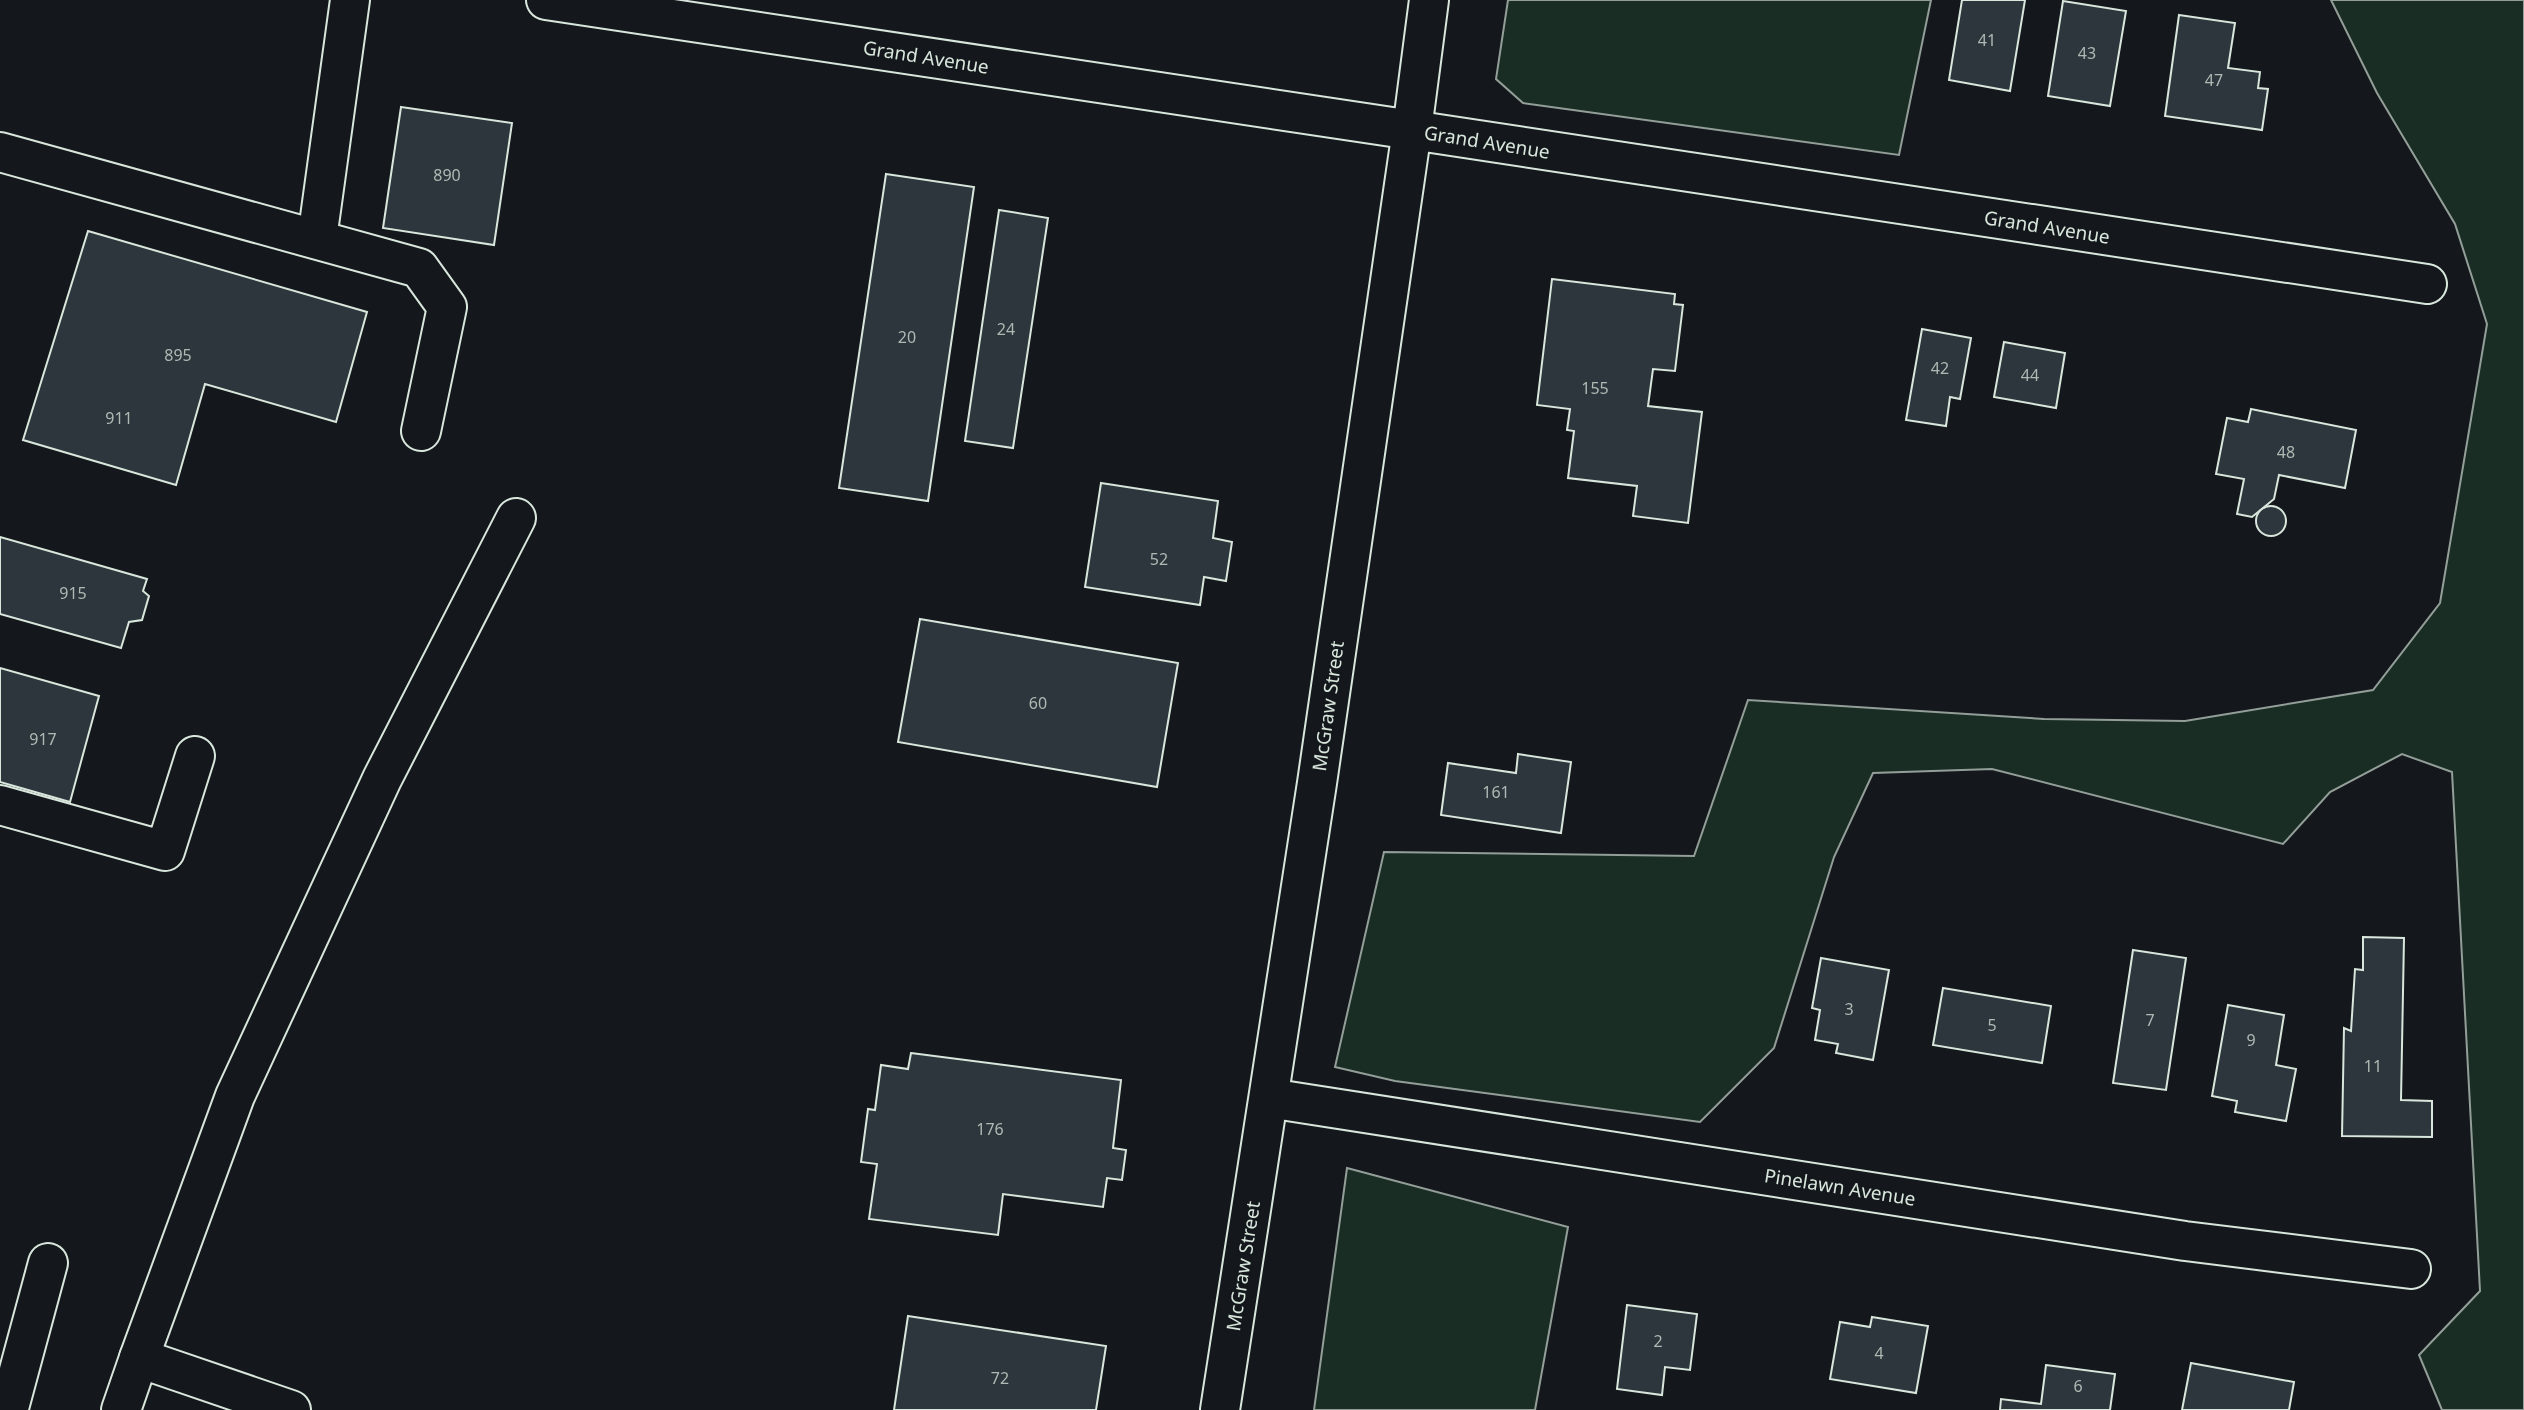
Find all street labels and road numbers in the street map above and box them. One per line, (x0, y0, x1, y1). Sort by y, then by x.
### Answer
street label: Grand Avenue (861, 34, 991, 80)
street label: Grand Avenue (1422, 119, 1552, 165)
street label: Grand Avenue (1982, 204, 2112, 250)
street label: McGraw Street (1306, 639, 1350, 773)
street label: Pinelawn Avenue (1763, 1162, 1917, 1212)
street label: McGraw Street (1220, 1199, 1266, 1333)

